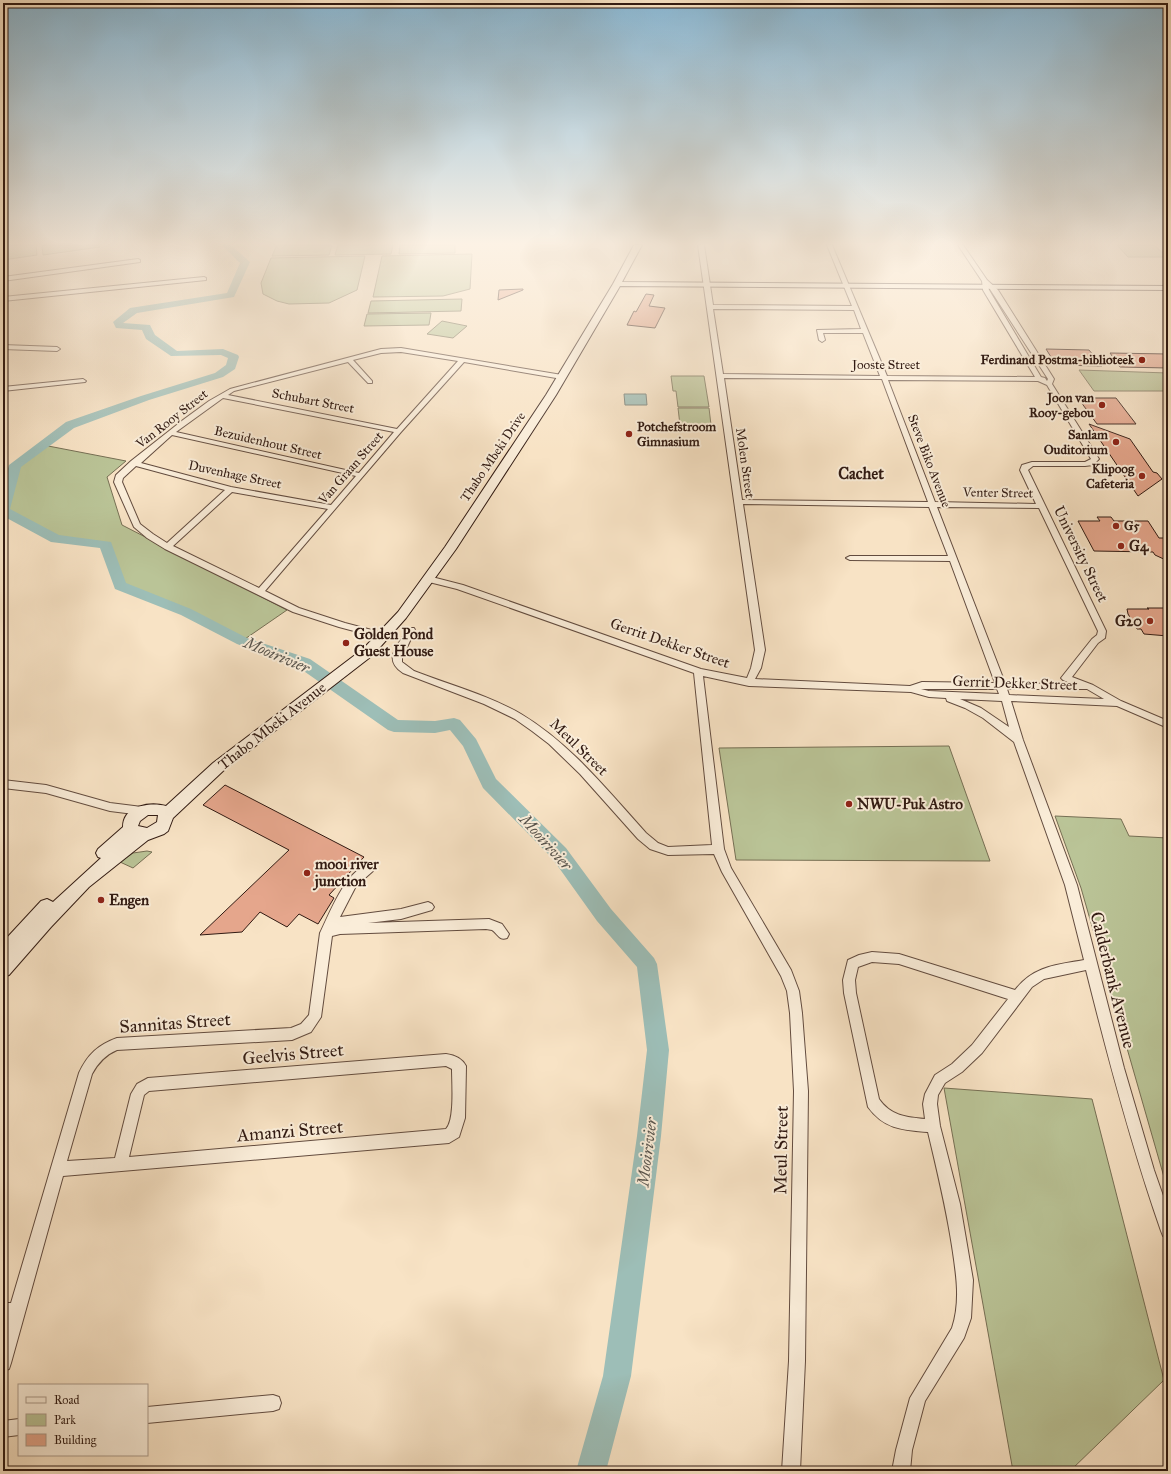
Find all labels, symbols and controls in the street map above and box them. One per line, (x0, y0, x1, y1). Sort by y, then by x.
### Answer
place label: Ferdinand Postma-biblioteek (981, 352, 1135, 368)
marker: Ferdinand Postma-biblioteek (1137, 355, 1147, 365)
street label: Jooste Street (850, 357, 920, 373)
street label: Schubart Street (271, 385, 356, 417)
street label: Van Rooy Street (132, 386, 211, 453)
place label: Joon van Rooy-gebou (1029, 390, 1094, 421)
marker: Joon van Rooy-gebou (1097, 400, 1107, 410)
street label: Thabo Mbeki Drive (457, 409, 529, 505)
street label: Steve Biko Avenue (904, 412, 954, 510)
place label: Potchefstroom Gimnasium (637, 419, 716, 450)
street label: Bezuidenhout Street (213, 423, 324, 463)
street label: Molen Street (732, 427, 758, 500)
place label: Sanlam Ouditorium (1044, 427, 1108, 458)
street label: Van Graan Street (315, 428, 387, 508)
marker: Potchefstroom Gimnasium (624, 429, 634, 439)
marker: Sanlam Ouditorium (1111, 437, 1121, 447)
street label: Duvenhage Street (187, 457, 283, 493)
place label: Klipoog Cafeteria (1086, 461, 1135, 492)
district label: Cachet (838, 464, 884, 483)
marker: Klipoog Cafeteria (1137, 471, 1147, 481)
street label: Venter Street (962, 484, 1034, 502)
street label: University Street (1050, 503, 1112, 606)
place label: G5 (1124, 518, 1141, 534)
marker: G5 (1111, 521, 1121, 531)
place label: G4 (1129, 537, 1149, 556)
marker: G4 (1116, 541, 1126, 551)
place label: G20 (1115, 612, 1142, 630)
street label: Gerrit Dekker Street (608, 614, 733, 672)
marker: G20 (1145, 616, 1155, 626)
place label: Golden Pond Guest House (354, 625, 434, 660)
water label: Mooirivier (240, 632, 314, 678)
marker: Golden Pond Guest House (341, 638, 351, 648)
street label: Gerrit Dekker Street (952, 672, 1079, 694)
street label: Thabo Mbeki Avenue (215, 678, 329, 774)
street label: Meul Street (546, 715, 612, 780)
place label: NWU-Puk Astro (857, 795, 963, 813)
marker: NWU-Puk Astro (844, 799, 854, 809)
water label: Mooirivier (515, 809, 577, 875)
place label: mooi river junction (312, 855, 379, 891)
marker: mooi river junction (302, 868, 312, 878)
place label: Engen (109, 891, 150, 910)
marker: Engen (96, 895, 106, 905)
street label: Calderbank Avenue (1085, 909, 1141, 1051)
street label: Sannitas Street (119, 1008, 232, 1038)
street label: Geelvis Street (241, 1039, 345, 1069)
street label: Meul Street (769, 1105, 793, 1195)
street label: Amanzi Street (235, 1115, 345, 1147)
water label: Mooirivier (633, 1115, 661, 1189)
legend (18, 1384, 148, 1456)
text: Road (54, 1393, 80, 1407)
text: Park (54, 1413, 76, 1427)
text: Building (54, 1433, 97, 1448)

